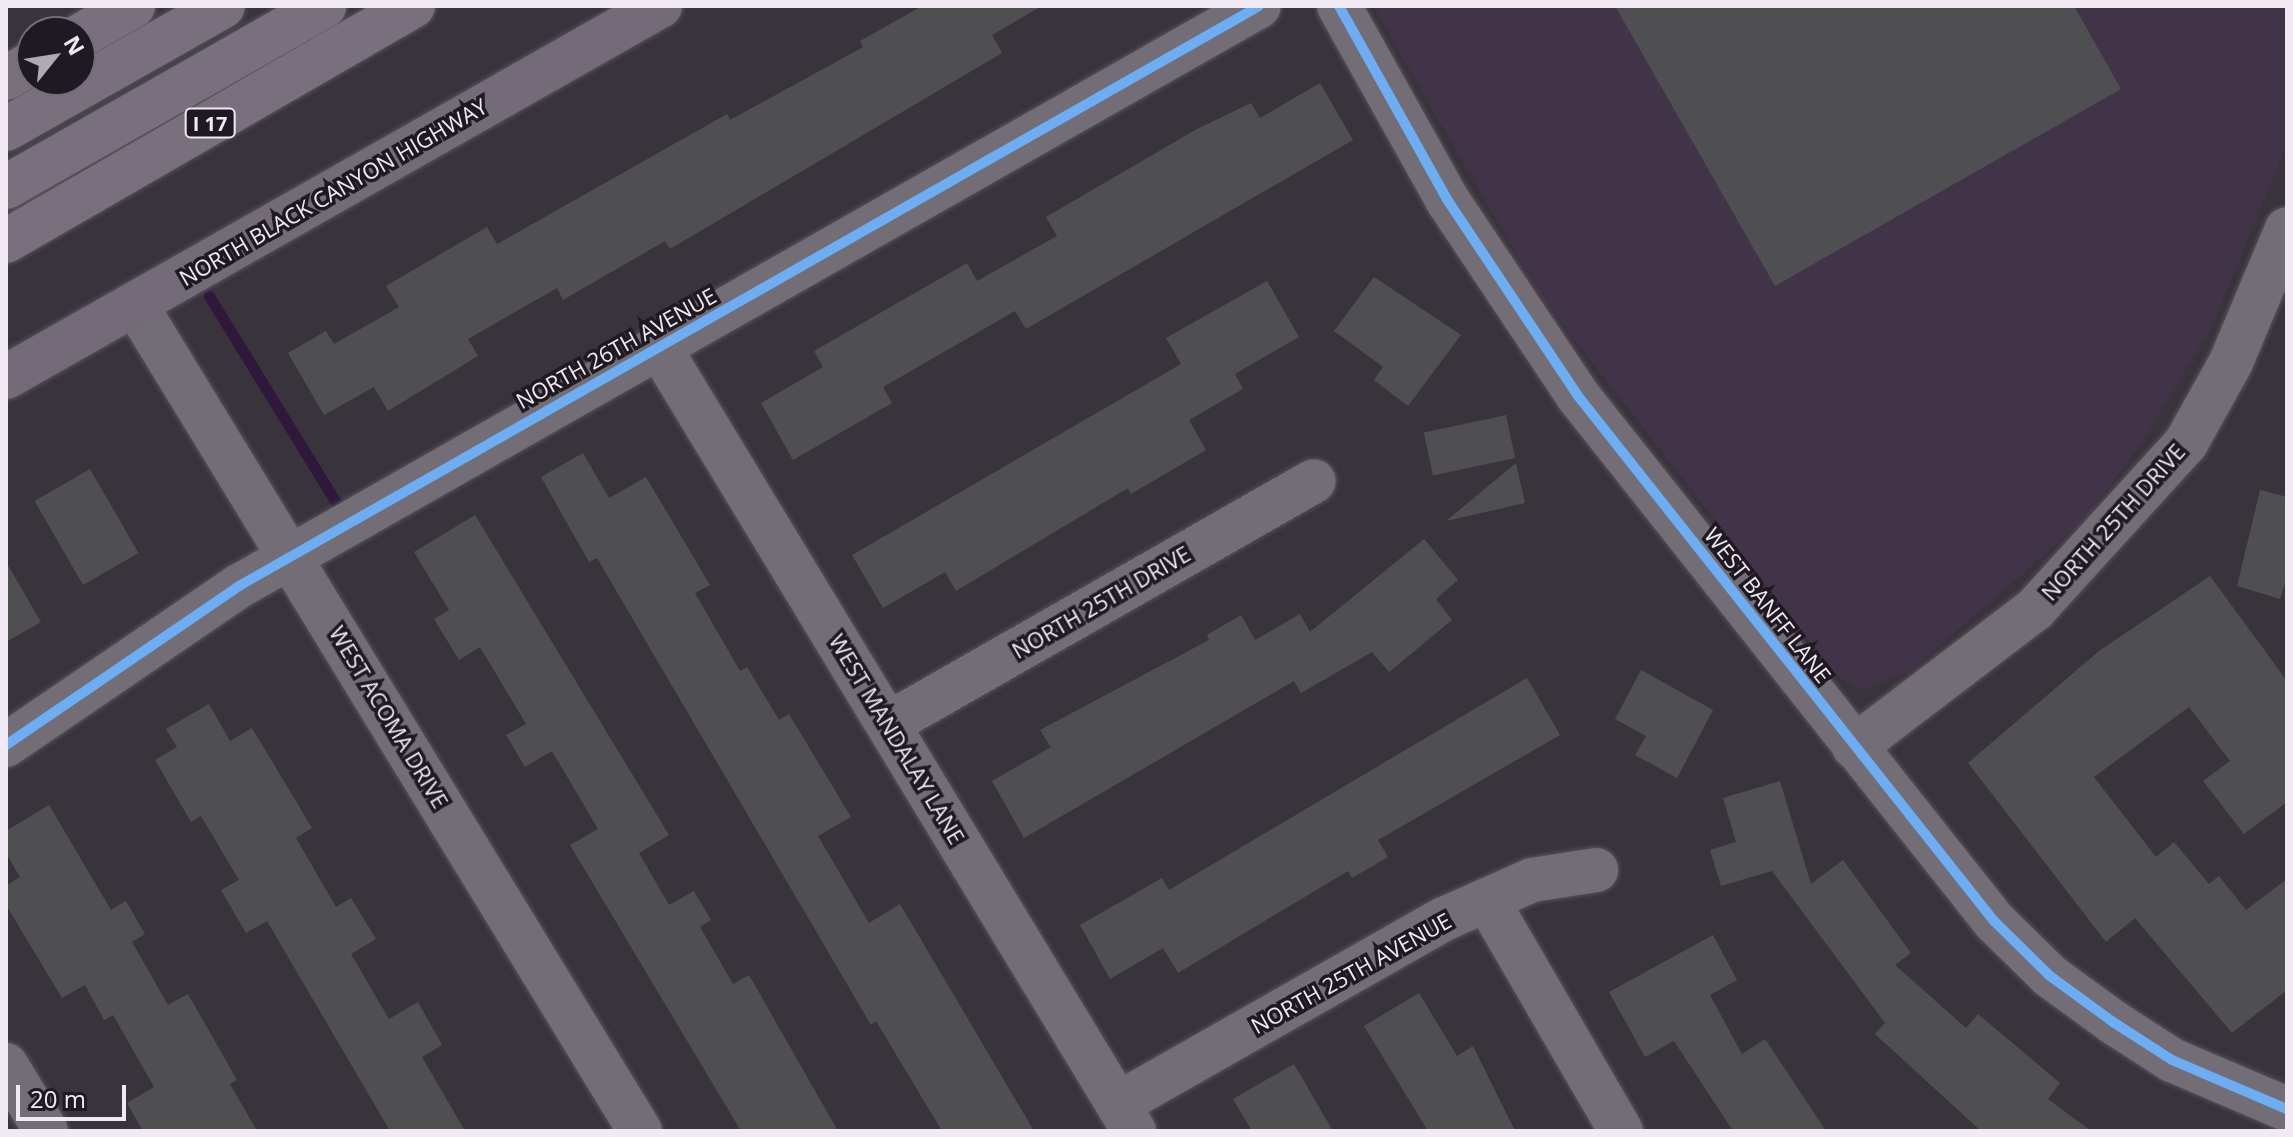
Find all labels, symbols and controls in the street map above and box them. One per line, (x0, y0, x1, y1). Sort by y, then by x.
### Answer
north arrow (16, 16, 96, 96)
text: N (58, 30, 93, 60)
street label: NORTH BLACK CANYON HIGHWAY (174, 93, 492, 291)
road number: I 17 (184, 107, 236, 139)
street label: NORTH 26TH AVENUE (511, 282, 721, 414)
street label: NORTH 25TH DRIVE (2036, 438, 2190, 606)
street label: WEST BANFF LANE (1699, 522, 1837, 688)
street label: NORTH 25TH DRIVE (1007, 540, 1195, 664)
street label: WEST ACOMA DRIVE (324, 621, 454, 813)
street label: WEST MANDALAY LANE (824, 629, 970, 849)
street label: NORTH 25TH AVENUE (1246, 907, 1456, 1039)
scale bar (20, 1069, 130, 1119)
text: 20 m (30, 1082, 86, 1115)

